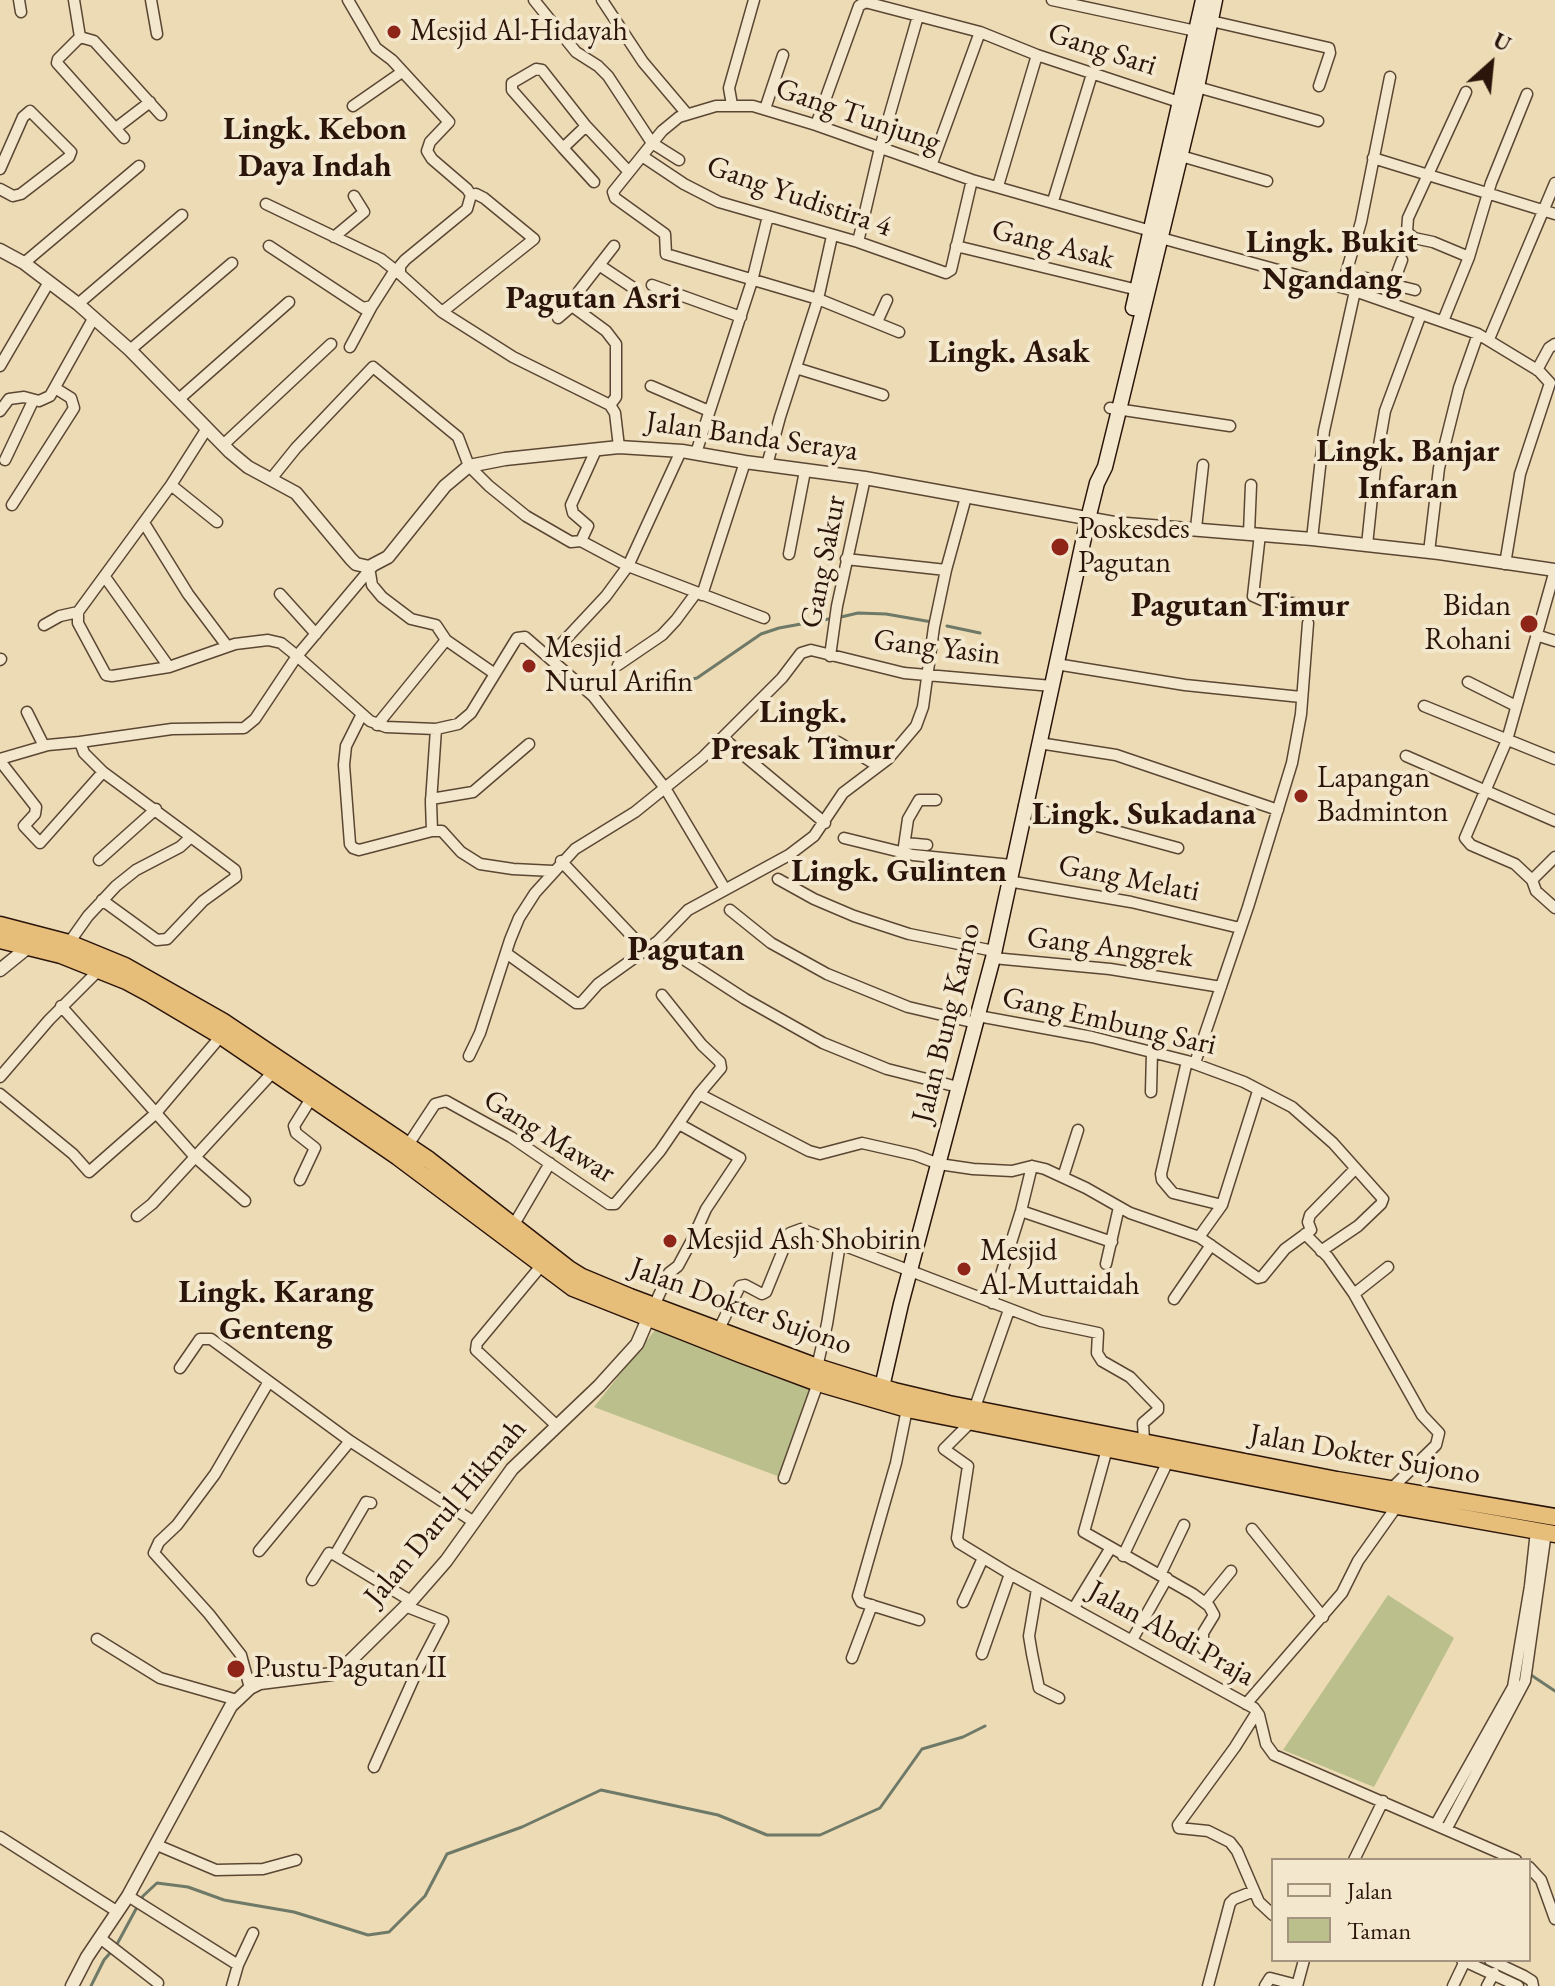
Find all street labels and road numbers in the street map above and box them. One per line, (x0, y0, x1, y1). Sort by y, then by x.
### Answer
street label: Gang Sari (1043, 16, 1161, 84)
street label: Gang Tunjung (771, 71, 945, 161)
street label: Gang Yudistira 4 (702, 149, 896, 245)
street label: Gang Asak (988, 212, 1118, 278)
street label: Jalan Banda Seraya (644, 404, 860, 470)
street label: Gang Sakur (793, 493, 855, 631)
street label: Gang Yasin (871, 622, 1003, 674)
street label: Gang Melati (1055, 848, 1203, 910)
street label: Jalan Bung Karno (905, 919, 989, 1127)
street label: Gang Anggrek (1025, 920, 1195, 976)
street label: Gang Embung Sari (999, 980, 1219, 1064)
street label: Gang Mawar (476, 1082, 622, 1192)
street label: Jalan Dokter Sujono (625, 1250, 857, 1364)
street label: Jalan Darul Hikmah (357, 1412, 535, 1614)
street label: Jalan Dokter Sujono (1247, 1417, 1483, 1493)
street label: Jalan Abdi Praja (1081, 1573, 1261, 1695)

